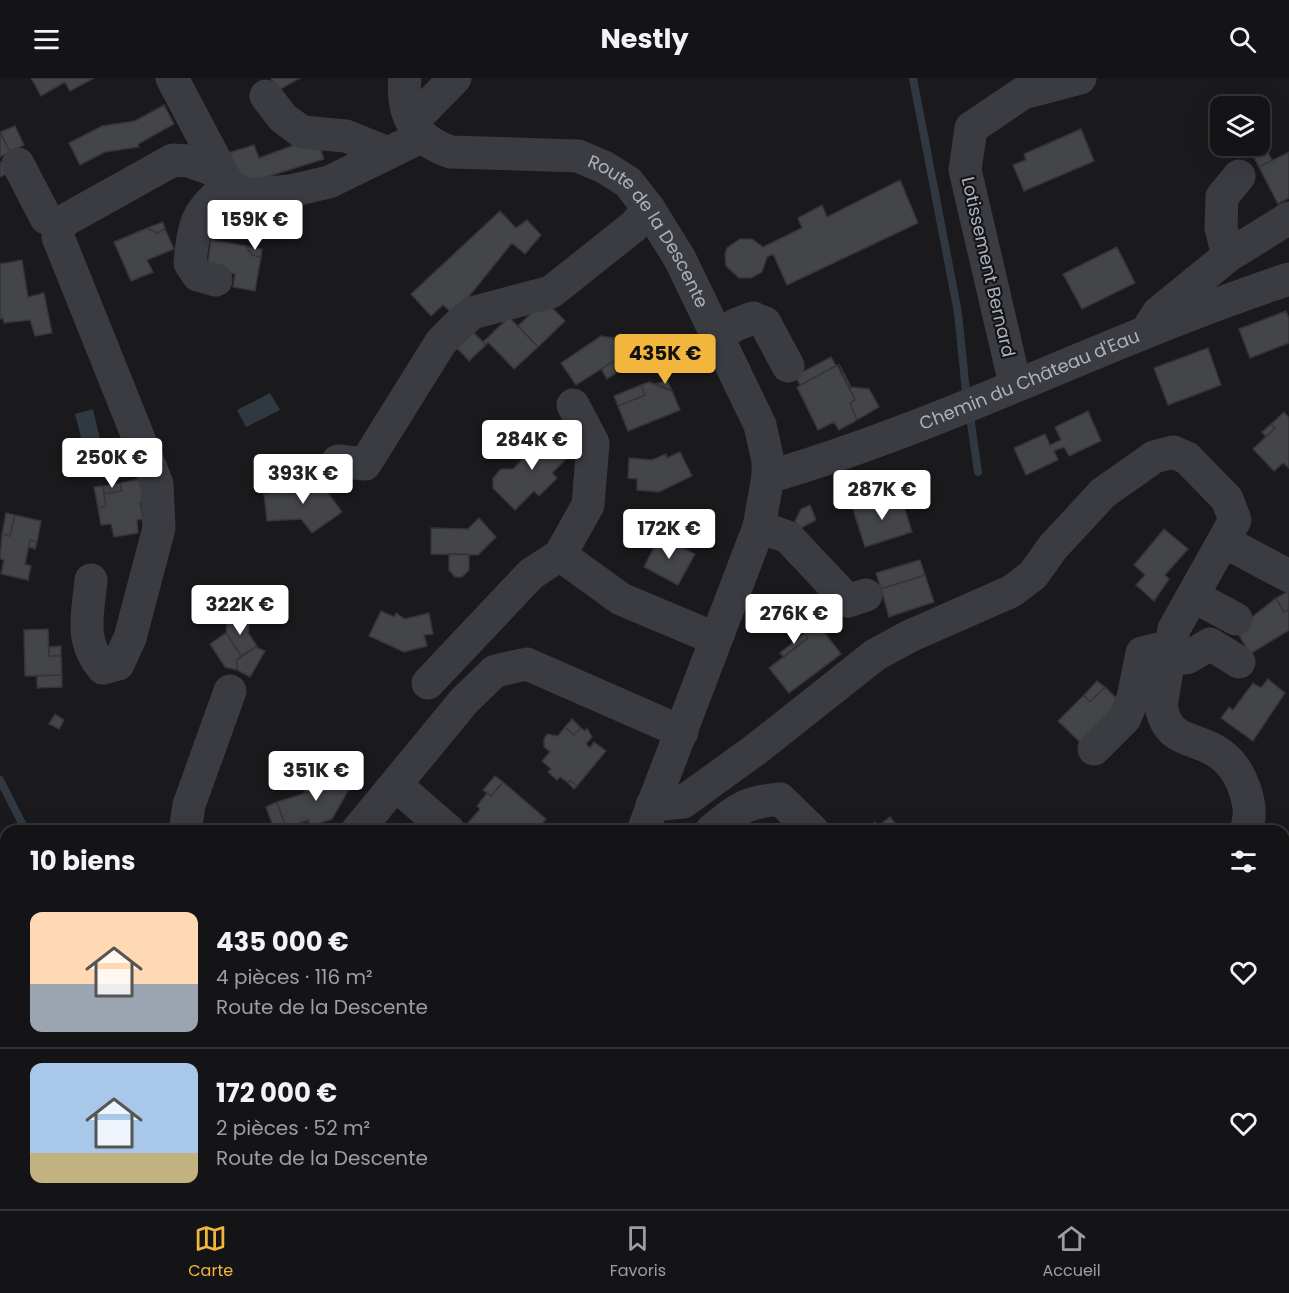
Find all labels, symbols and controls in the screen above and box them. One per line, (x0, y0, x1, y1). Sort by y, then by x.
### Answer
text: Nestly (601, 20, 689, 57)
icon: menu (30, 23, 63, 56)
icon: search (1226, 23, 1259, 56)
map controls (1210, 96, 1270, 156)
button: layers (1210, 96, 1270, 156)
street label: Route de la Descente (584, 149, 715, 312)
street label: Lotissement Bernard (956, 174, 1021, 359)
pin: 159K € (206, 200, 304, 251)
text: 159K € (222, 205, 288, 233)
street label: Chemin du Château d'Eau (915, 323, 1143, 436)
pin: 435K € (616, 334, 714, 385)
text: 435K € (629, 339, 701, 367)
pin: 284K € (483, 420, 581, 471)
text: 284K € (496, 425, 568, 453)
pin: 250K € (63, 438, 161, 489)
text: 250K € (76, 443, 148, 471)
pin: 393K € (254, 454, 352, 505)
text: 393K € (268, 459, 338, 487)
pin: 287K € (833, 470, 931, 521)
text: 287K € (847, 475, 917, 503)
pin: 172K € (620, 509, 718, 560)
text: 172K € (637, 514, 701, 542)
pin: 322K € (191, 585, 289, 636)
text: 322K € (205, 590, 275, 618)
pin: 276K € (745, 594, 843, 645)
text: 276K € (760, 599, 828, 627)
pin: 351K € (267, 751, 365, 802)
text: 351K € (283, 756, 349, 784)
text: 10 biens (30, 843, 136, 879)
icon: filters (1227, 845, 1260, 878)
text: 435 000 € (216, 924, 349, 960)
icon: home (78, 936, 150, 1008)
icon: heart (1227, 956, 1260, 989)
text: 4 pièces · 116 m² (216, 963, 373, 991)
text: Route de la Descente (216, 993, 428, 1021)
text: 172 000 € (216, 1075, 337, 1111)
icon: home (78, 1087, 150, 1159)
icon: heart (1227, 1107, 1260, 1140)
text: 2 pièces · 52 m² (216, 1114, 370, 1142)
text: Route de la Descente (216, 1144, 428, 1172)
tab: Carte (188, 1222, 233, 1283)
tab: Favoris (610, 1222, 666, 1283)
tab: Accueil (1043, 1222, 1101, 1283)

